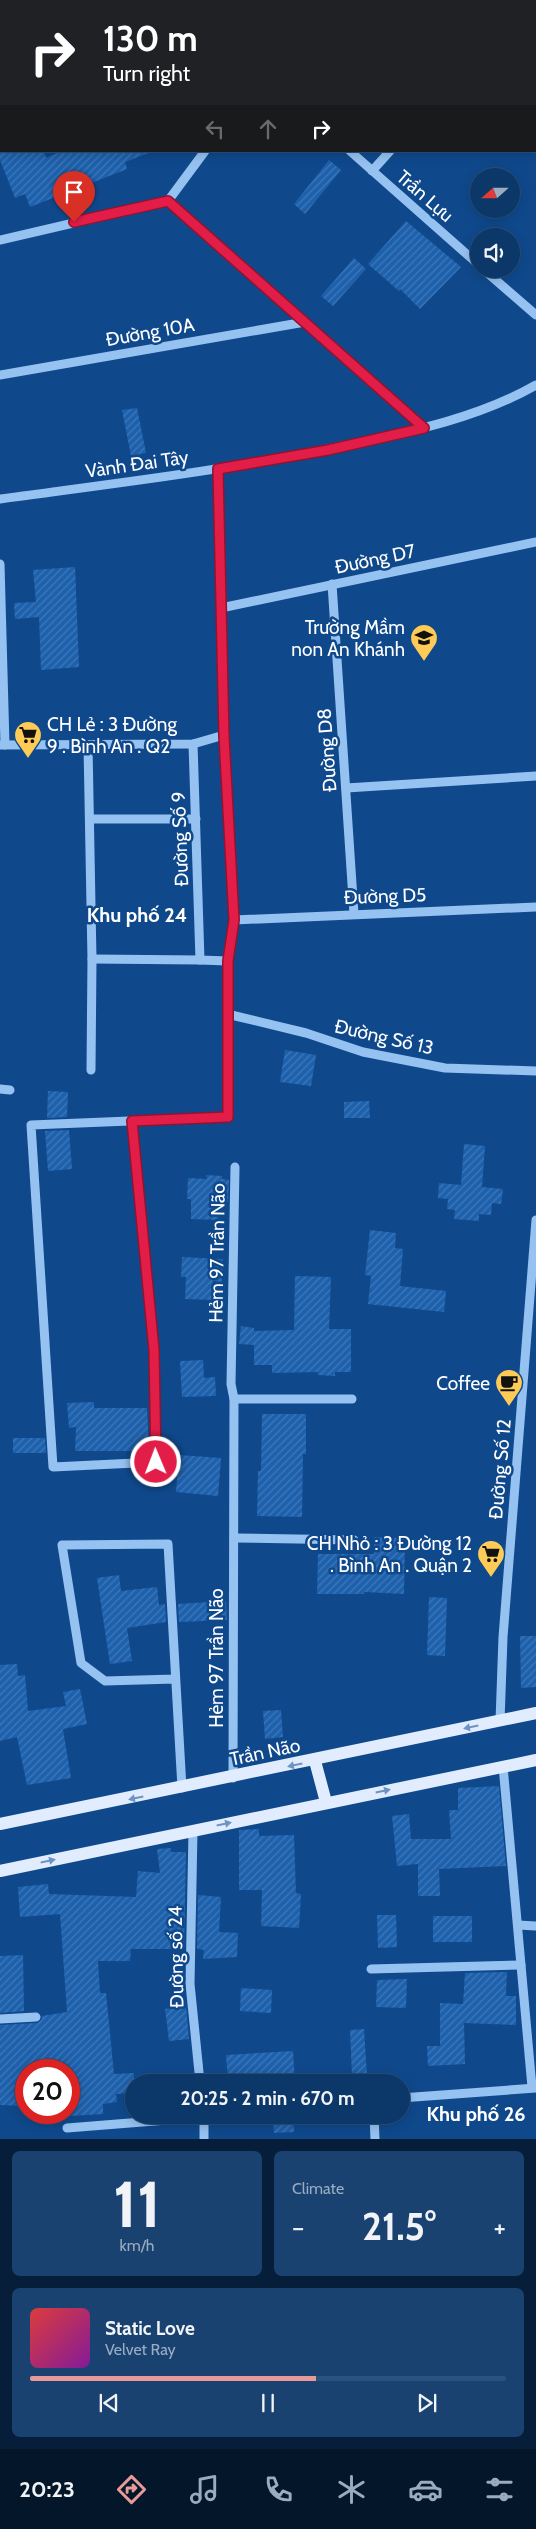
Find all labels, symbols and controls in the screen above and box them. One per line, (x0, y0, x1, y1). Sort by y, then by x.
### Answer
text: 130 m (103, 17, 198, 60)
icon: right (20, 20, 85, 85)
text: Turn right (103, 60, 190, 87)
icon: left (201, 115, 229, 143)
icon: ahead (254, 115, 282, 143)
icon: right (307, 115, 335, 143)
street label: Trần Lựu (392, 165, 458, 227)
north arrow (470, 168, 520, 218)
map controls (470, 168, 520, 278)
pin (53, 171, 95, 222)
icon: arrive (60, 178, 88, 206)
button: sound (470, 228, 520, 278)
street label: Đường 10A (104, 313, 196, 351)
street label: Vành Đai Tây (84, 445, 190, 483)
street label: Đường D7 (333, 539, 418, 579)
place label: Trường Mầm non An Khánh (291, 616, 405, 661)
school or university icon: Trường Mầm non An Khánh (409, 623, 439, 662)
street label: Đường D8 (313, 707, 341, 793)
place label: CH Lẻ : 3 Đường 9 . Bình An . Q2 (47, 713, 177, 758)
supermarket icon: CH Lẻ : 3 Đường 9 . Bình An . Q2 (13, 720, 43, 759)
street label: Đường Số 9 (167, 791, 193, 887)
street label: Đường D5 (343, 883, 427, 909)
district label: Khu phố 24 (87, 903, 187, 927)
street label: Đường Số 13 (332, 1014, 436, 1060)
street label: Hẻm 97 Trần Não (204, 1183, 230, 1323)
cafe icon: Coffee (494, 1368, 524, 1407)
place label: Coffee (436, 1372, 490, 1395)
street label: Đường Số 12 (484, 1418, 516, 1520)
position arrow (129, 1435, 181, 1487)
place label: CH Nhỏ : 3 Đường 12 . Bình An . Quận 2 (307, 1532, 472, 1577)
supermarket icon: CH Nhỏ : 3 Đường 12 . Bình An . Quận 2 (476, 1539, 506, 1578)
street label: Hẻm 97 Trần Não (205, 1588, 228, 1728)
one-way arrow (464, 1723, 479, 1731)
street label: Trần Não (228, 1733, 302, 1771)
one-way arrow (287, 1761, 303, 1769)
one-way arrow (375, 1787, 391, 1795)
one-way arrow (128, 1794, 144, 1802)
one-way arrow (216, 1820, 231, 1828)
one-way arrow (40, 1857, 55, 1865)
street label: Đường số 24 (164, 1906, 188, 2008)
speed limit sign: 20 (15, 2059, 80, 2124)
text: 20:25 · 2 min · 670 m (180, 2087, 355, 2110)
district label: Khu phố 26 (426, 2102, 526, 2126)
text: 11 (113, 2164, 161, 2243)
text: Climate (292, 2179, 344, 2198)
text: 21.5° (362, 2203, 436, 2250)
text: − (292, 2210, 304, 2244)
text: + (494, 2210, 506, 2244)
text: km/h (119, 2236, 155, 2255)
text: Static Love (105, 2317, 195, 2340)
text: Velvet Ray (105, 2340, 176, 2359)
icon: previous (95, 2389, 123, 2417)
icon: pause (254, 2389, 282, 2417)
icon: next (413, 2389, 441, 2417)
icon: directions (114, 2472, 149, 2507)
icon: music (187, 2472, 222, 2507)
icon: phone (261, 2472, 296, 2507)
icon: climate (334, 2472, 369, 2507)
icon: car (408, 2472, 443, 2507)
icon: filters (482, 2472, 517, 2507)
text: 20:23 (19, 2476, 75, 2503)

